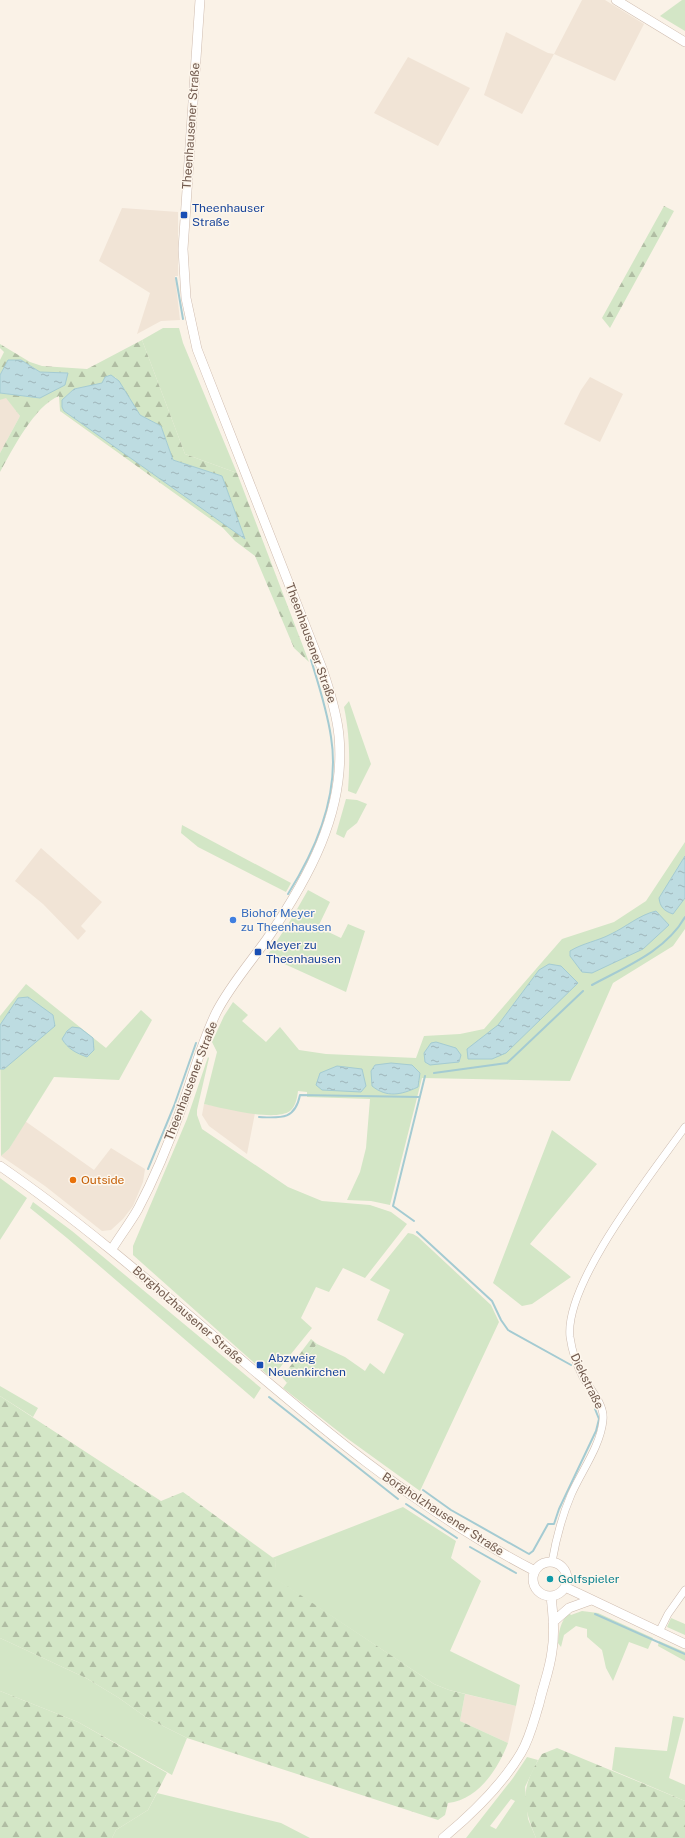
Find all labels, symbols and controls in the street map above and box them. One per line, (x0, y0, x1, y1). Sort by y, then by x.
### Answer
street label: Theenhausener Straße (180, 62, 202, 190)
place label: Theenhauser Straße (192, 201, 265, 229)
marker: Theenhauser Straße (179, 210, 189, 220)
street label: Theenhausener Straße (283, 581, 339, 705)
place label: Biohof Meyer zu Theenhausen (241, 906, 332, 934)
marker: Biohof Meyer zu Theenhausen (228, 915, 238, 925)
place label: Meyer zu Theenhausen (266, 938, 341, 966)
marker: Meyer zu Theenhausen (253, 947, 263, 957)
street label: Theenhausener Straße (162, 1019, 220, 1143)
place label: Outside (81, 1173, 125, 1187)
marker: Outside (68, 1175, 78, 1185)
street label: Borgholzhausener Straße (130, 1263, 246, 1367)
place label: Abzweig Neuenkirchen (268, 1351, 346, 1379)
street label: Diekstraße (567, 1351, 607, 1411)
marker: Abzweig Neuenkirchen (255, 1360, 265, 1370)
street label: Borgholzhausener Straße (380, 1469, 507, 1559)
place label: Golfspieler (558, 1572, 620, 1586)
marker: Golfspieler (545, 1574, 555, 1584)

